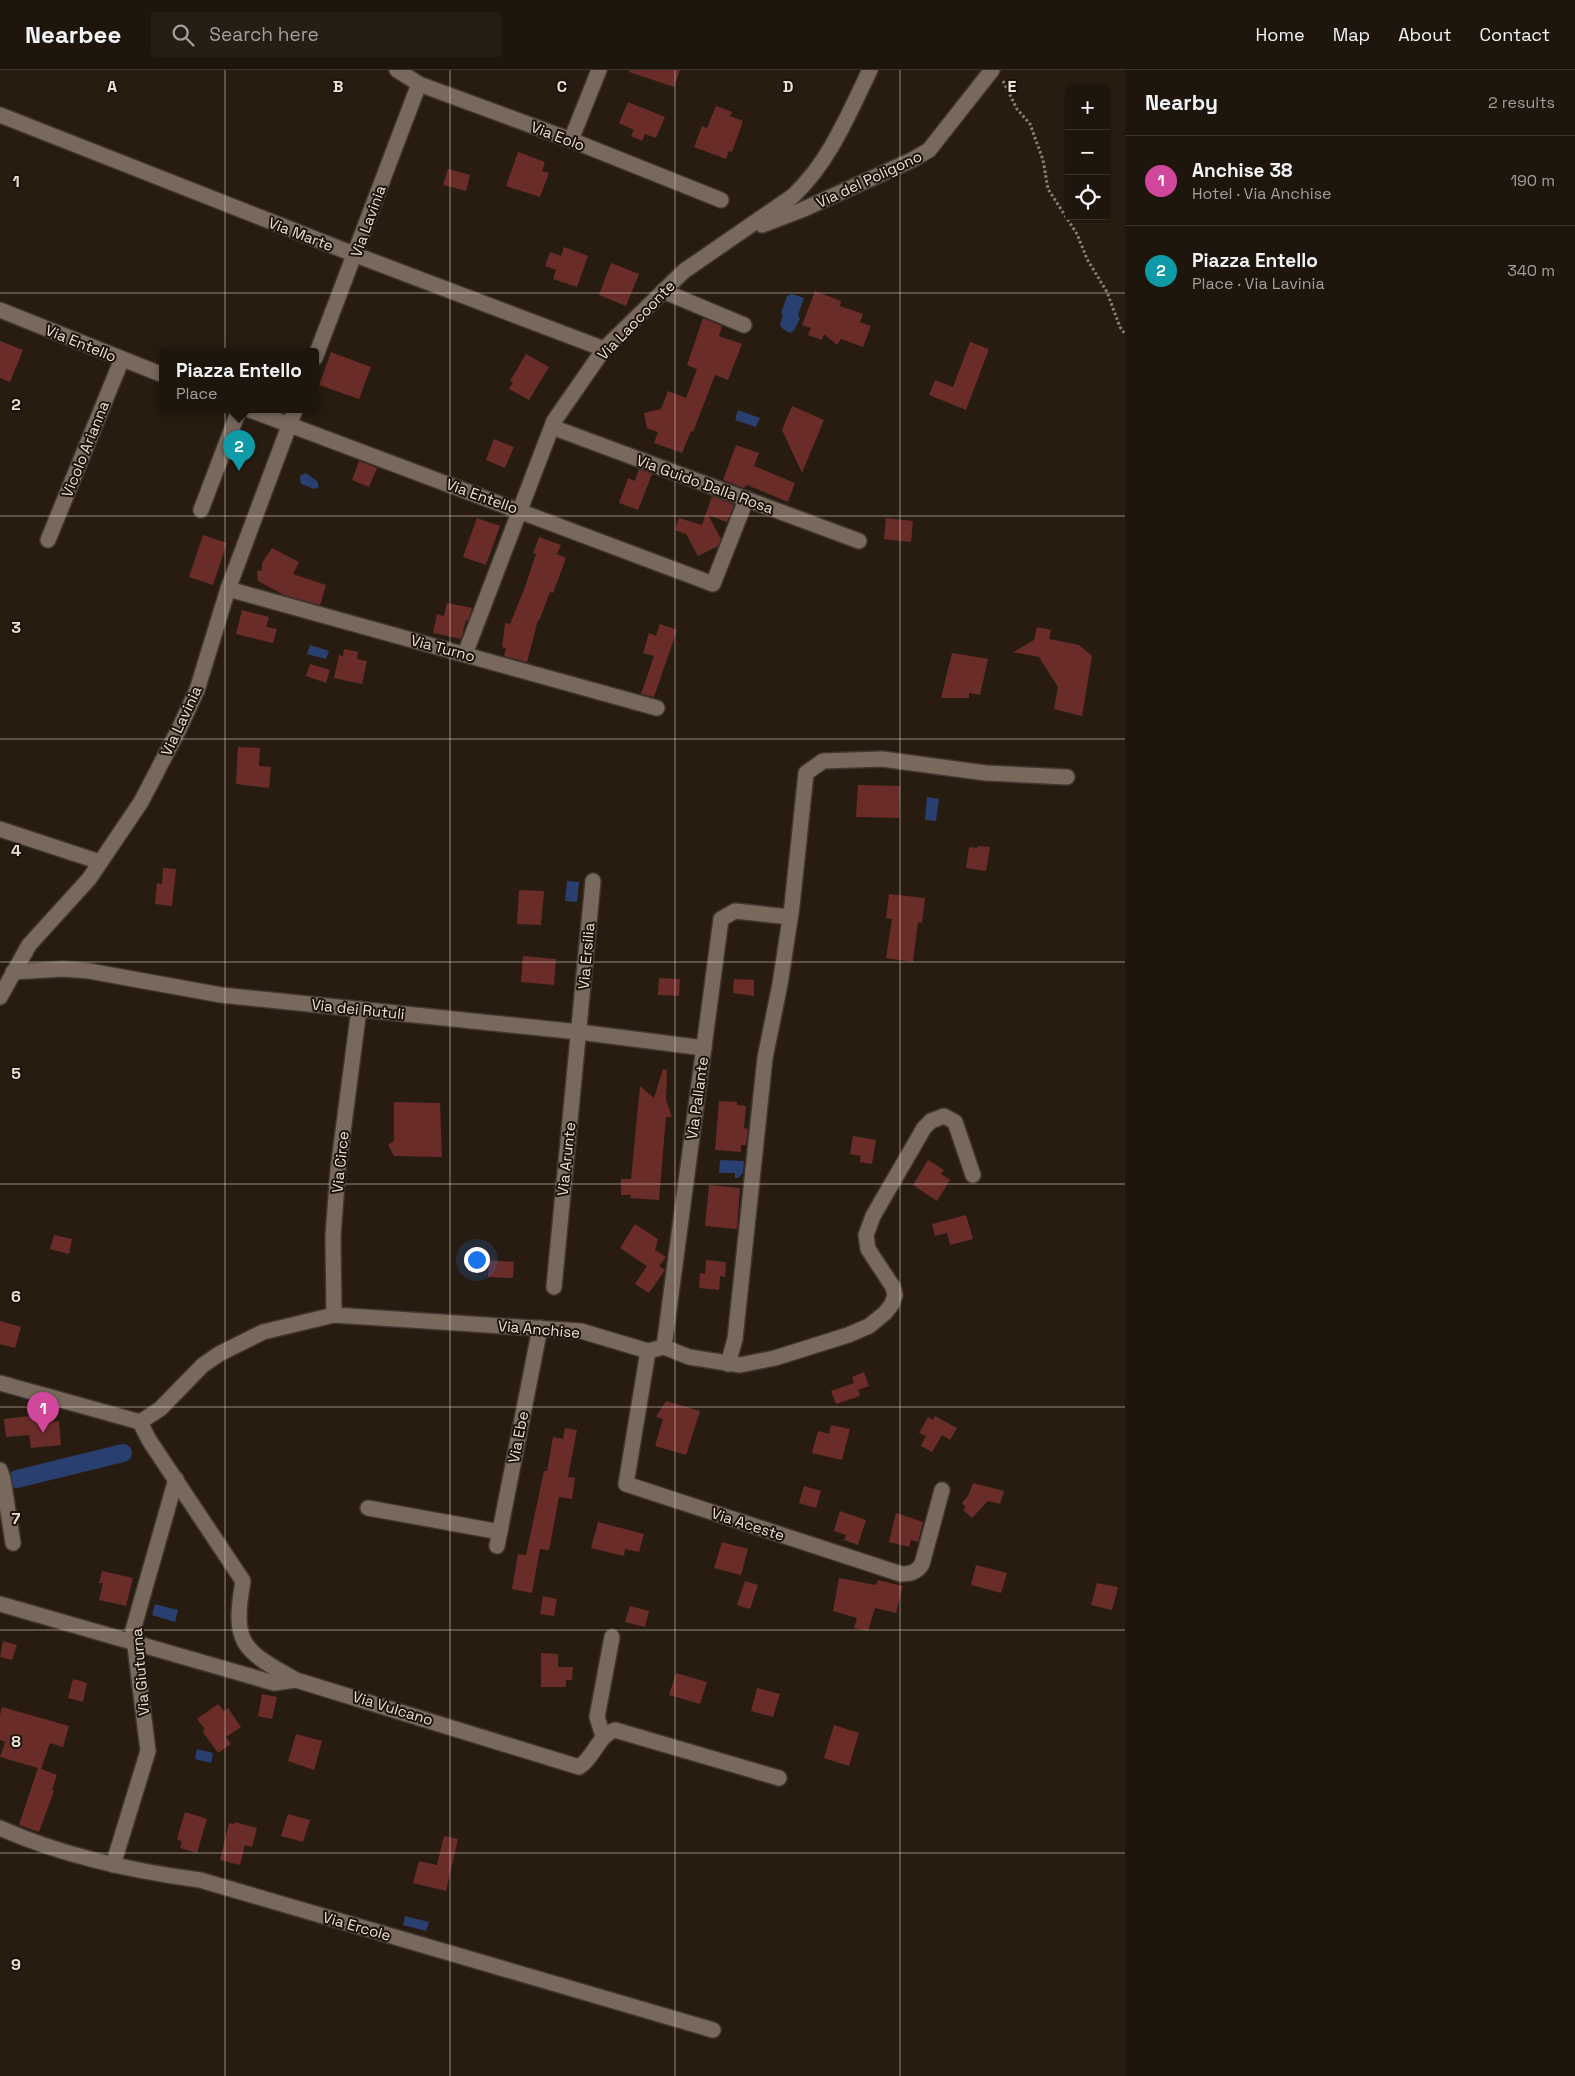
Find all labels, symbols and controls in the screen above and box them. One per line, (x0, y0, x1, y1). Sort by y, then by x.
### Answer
search box (151, 12, 501, 57)
text: Nearbee (25, 19, 121, 50)
icon: search (169, 21, 197, 49)
text: Search here (209, 22, 319, 47)
text: Home (1256, 23, 1305, 46)
text: Map (1333, 23, 1370, 46)
text: About (1398, 23, 1452, 46)
text: Contact (1480, 23, 1550, 46)
text: A (107, 76, 117, 97)
text: B (333, 76, 343, 97)
text: C (557, 76, 567, 97)
text: D (783, 76, 793, 97)
text: E (1008, 76, 1017, 97)
map controls (1065, 85, 1110, 220)
button: + (1065, 85, 1110, 130)
text: Nearby (1145, 89, 1218, 116)
text: 2 results (1488, 92, 1555, 113)
street label: Via Eolo (528, 117, 588, 155)
button: − (1065, 130, 1110, 175)
street label: Via del Poligono (813, 146, 925, 212)
text: Anchise 38 (1192, 158, 1292, 183)
text: 1 (1157, 170, 1165, 191)
text: 190 m (1510, 170, 1555, 191)
text: 1 (12, 171, 20, 192)
button: locate (1065, 175, 1110, 220)
street label: Via Lavinia (346, 182, 390, 260)
text: Hotel · Via Anchise (1192, 183, 1332, 204)
street label: Via Marte (266, 213, 336, 255)
text: Piazza Entello (1192, 248, 1318, 273)
text: 2 (1156, 260, 1166, 281)
text: 340 m (1507, 260, 1555, 281)
text: Place · Via Lavinia (1192, 273, 1325, 294)
street label: Via Laocoonte (593, 276, 679, 364)
street label: Via Entello (43, 320, 119, 366)
popup (159, 348, 319, 413)
text: Piazza Entello (176, 358, 302, 383)
text: Place (176, 383, 218, 404)
text: 2 (11, 394, 21, 415)
street label: Vicolo Arianna (57, 398, 113, 500)
pin: 2 (223, 430, 255, 471)
street label: Via Guido Dalla Rosa (634, 450, 777, 518)
street label: Via Entello (444, 474, 520, 518)
text: 3 (11, 617, 21, 638)
street label: Via Turno (409, 630, 477, 666)
street label: Via Lavinia (157, 683, 206, 759)
text: 4 (11, 840, 21, 861)
street label: Via Ersilia (574, 921, 598, 990)
street label: Via dei Rutuli (310, 995, 406, 1023)
street label: Via Pallante (682, 1055, 712, 1141)
text: 5 (11, 1063, 21, 1084)
street label: Via Arunte (553, 1121, 579, 1197)
street label: Via Circe (327, 1130, 353, 1194)
your location (464, 1247, 490, 1273)
text: 6 (11, 1286, 21, 1307)
street label: Via Anchise (497, 1316, 581, 1342)
pin: 1 (27, 1392, 59, 1433)
street label: Via Ebe (504, 1409, 532, 1465)
street label: Via Aceste (709, 1503, 787, 1545)
text: 7 (12, 1508, 21, 1529)
street label: Via Giuturna (127, 1627, 153, 1717)
street label: Via Vulcano (350, 1687, 436, 1729)
text: 8 (11, 1731, 21, 1752)
street label: Via Ercole (321, 1907, 393, 1945)
text: 9 (11, 1954, 21, 1975)

